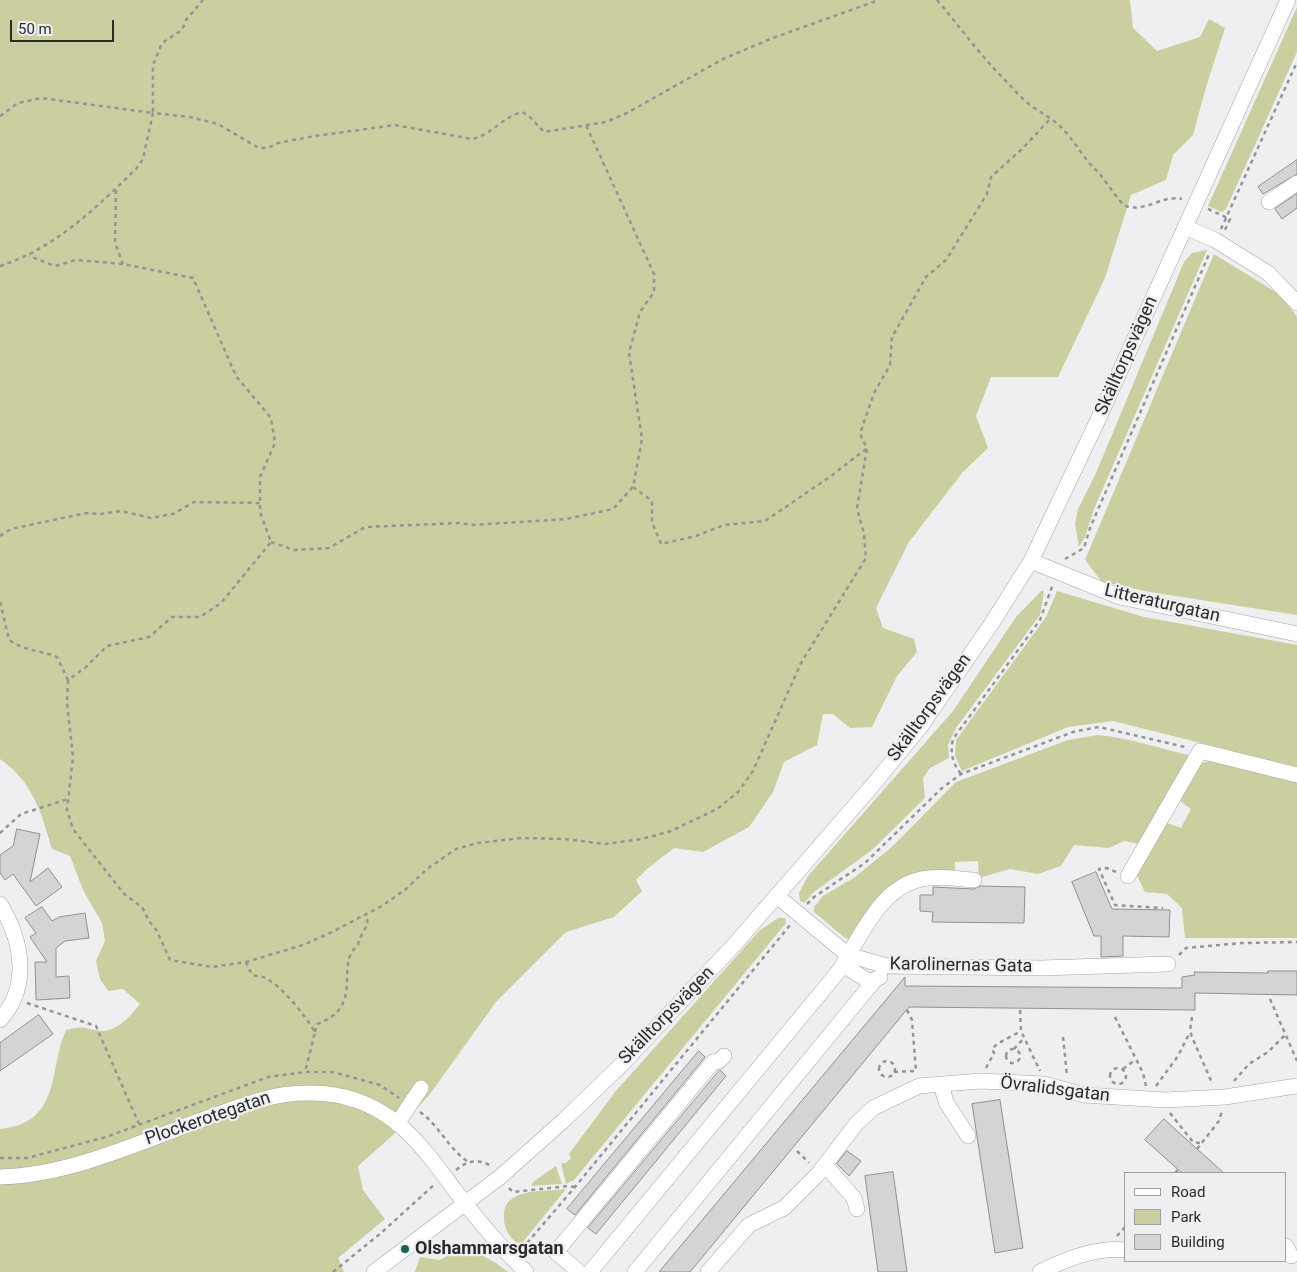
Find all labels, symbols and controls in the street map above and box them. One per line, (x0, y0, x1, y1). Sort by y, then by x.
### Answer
scale bar (12, 10, 116, 42)
text: 50 m (18, 20, 52, 38)
street label: Skälltorpsvägen (1091, 293, 1163, 419)
street label: Litteraturgatan (1102, 580, 1222, 628)
street label: Skälltorpsvägen (884, 650, 976, 766)
street label: Karolinernas Gata (889, 954, 1033, 978)
street label: Skälltorpsvägen (615, 963, 719, 1069)
street label: Övralidsgatan (999, 1073, 1111, 1107)
street label: Plockerotegatan (143, 1087, 273, 1151)
legend (1124, 1172, 1287, 1262)
text: Road (1171, 1183, 1205, 1201)
text: Park (1171, 1208, 1201, 1226)
text: Building (1171, 1233, 1225, 1251)
place label: Olshammarsgatan (415, 1238, 564, 1260)
marker: Olshammarsgatan (399, 1243, 411, 1255)

